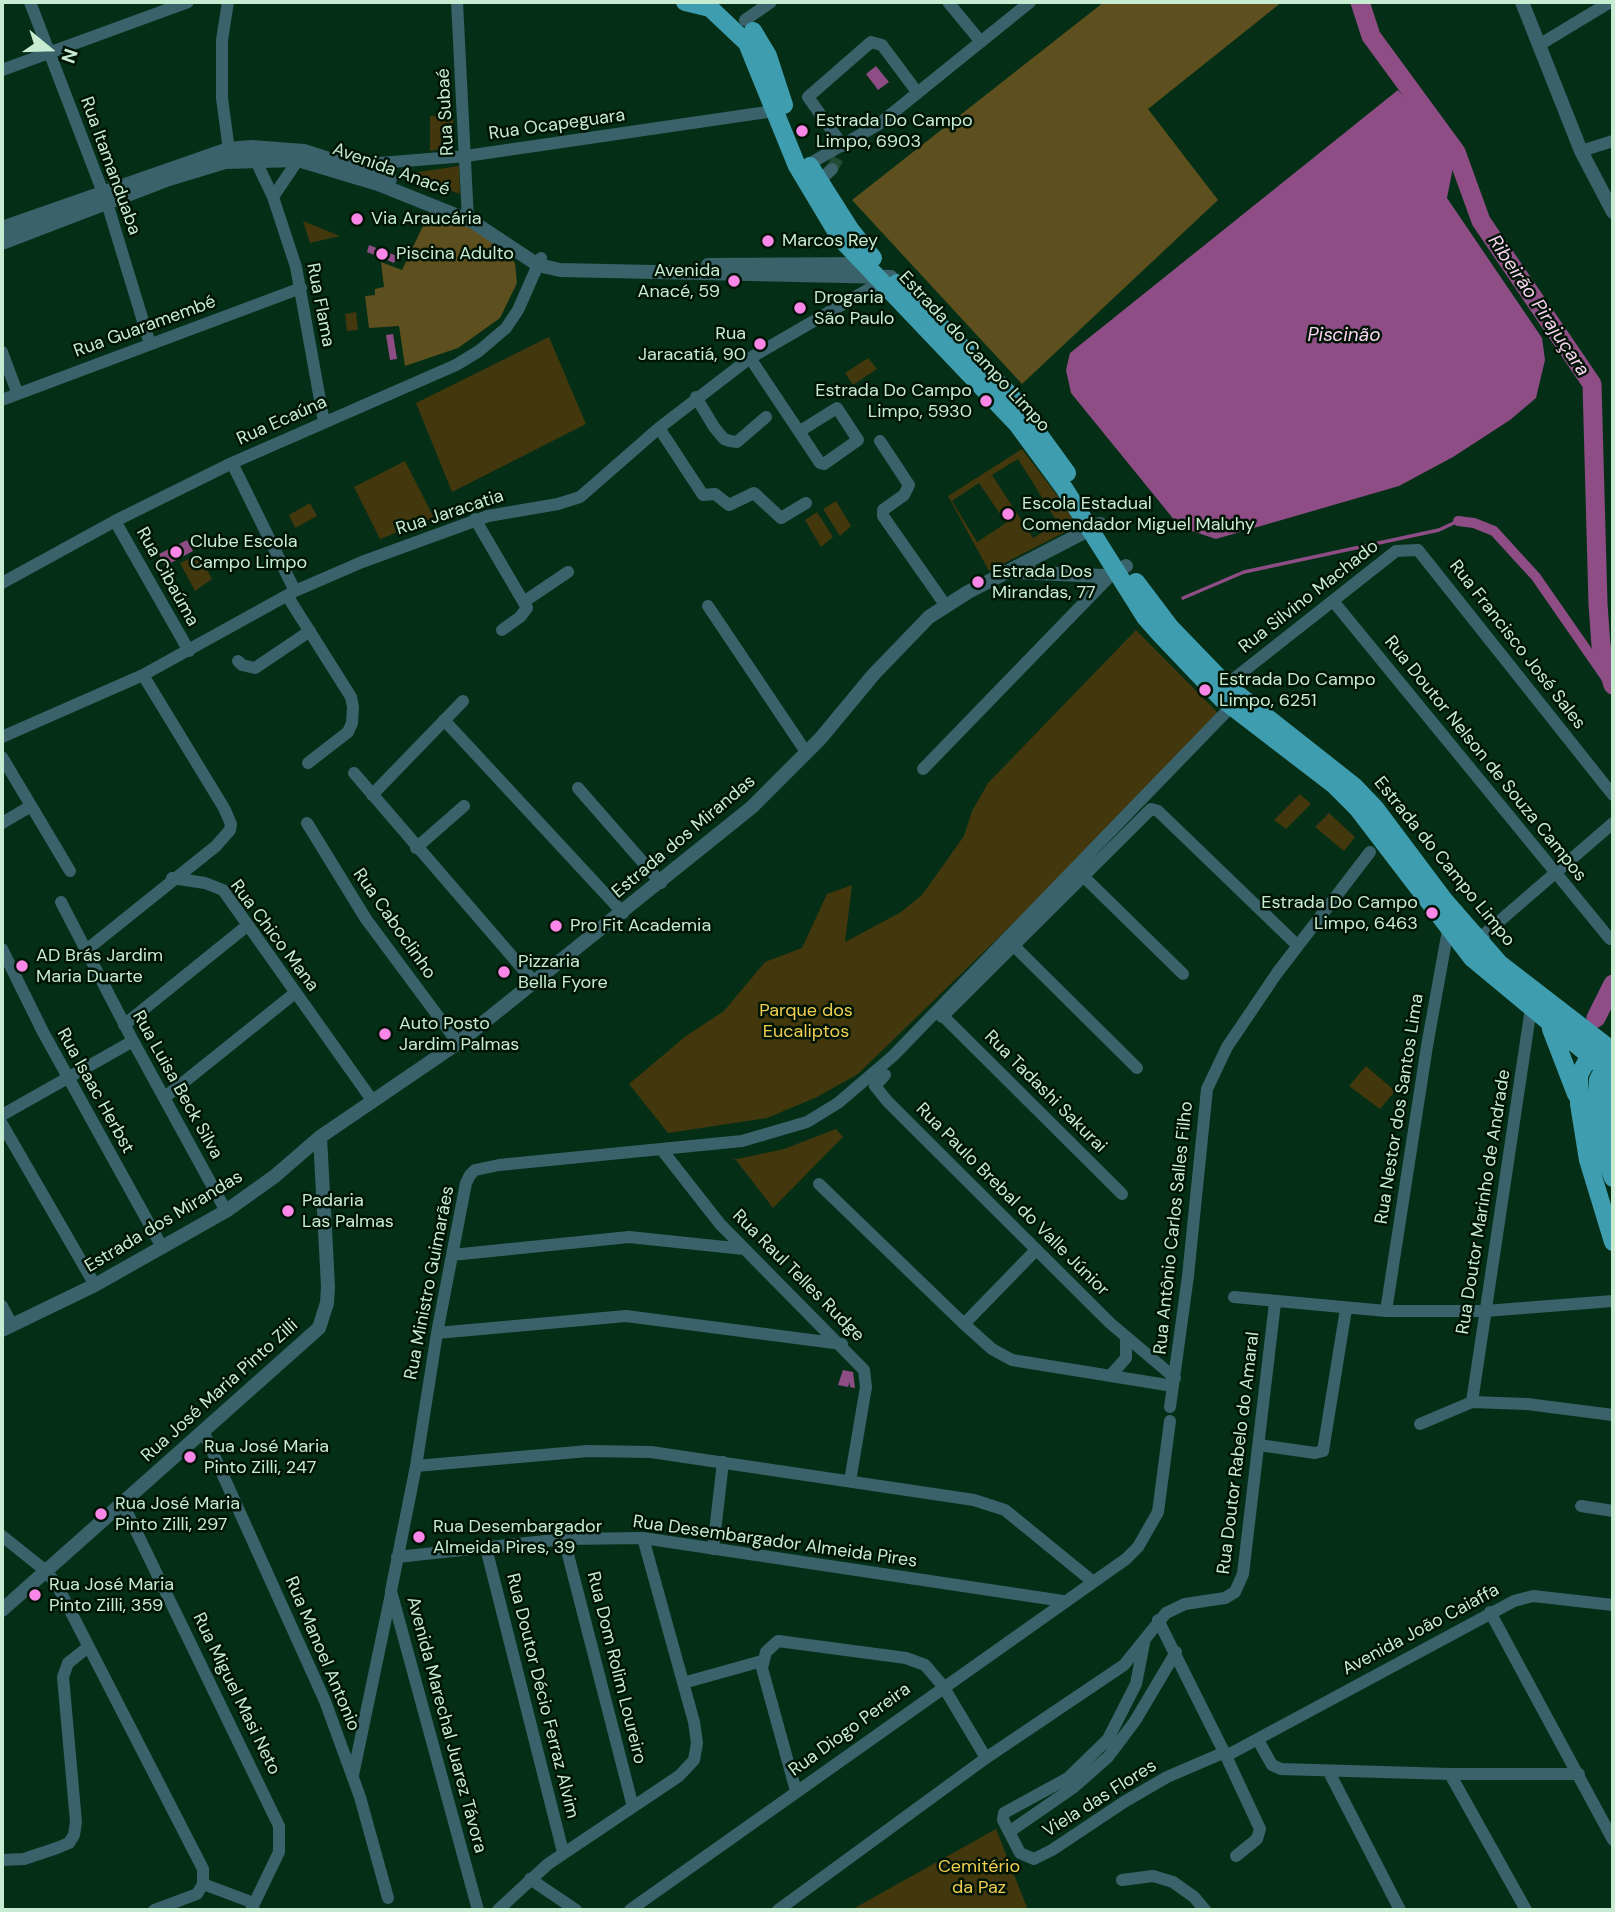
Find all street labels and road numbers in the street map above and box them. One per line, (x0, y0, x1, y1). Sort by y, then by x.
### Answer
street label: Rua Subaé (433, 68, 459, 156)
street label: Rua Itamanduaba (75, 94, 145, 238)
street label: Rua Ocapeguara (487, 105, 627, 145)
street label: Avenida Anacé (329, 139, 453, 201)
street label: Rua Flama (301, 261, 339, 349)
street label: Estrada do Campo Limpo (894, 267, 1054, 437)
street label: Rua Guaramembé (71, 291, 219, 363)
street label: Rua Ecaúna (234, 392, 330, 450)
street label: Rua Jaracatia (393, 485, 507, 541)
street label: Rua Cibaúma (131, 524, 203, 630)
street label: Rua Silvino Machado (1235, 536, 1383, 658)
street label: Rua Francisco José Sales (1444, 556, 1590, 734)
street label: Rua Doutor Nelson de Souza Campos (1379, 632, 1591, 886)
street label: Estrada dos Mirandas (608, 771, 760, 903)
street label: Estrada do Campo Limpo (1369, 773, 1519, 951)
street label: Rua Caboclinho (348, 864, 440, 984)
street label: Rua Chico Mana (225, 876, 323, 996)
street label: Rua Nestor dos Santos Lima (1371, 992, 1429, 1226)
street label: Rua Luisa Beck Silva (127, 1007, 227, 1163)
street label: Rua Isaac Herbst (52, 1025, 138, 1157)
street label: Rua Tadashi Sakurai (979, 1026, 1111, 1158)
street label: Rua Doutor Marinho de Andrade (1452, 1068, 1516, 1336)
street label: Rua Paulo Brebal do Valle Júnior (911, 1099, 1113, 1301)
street label: Rua Antônio Carlos Salles Filho (1150, 1100, 1198, 1356)
street label: Estrada dos Mirandas (81, 1166, 247, 1278)
street label: Rua Ministro Guimarães (401, 1184, 459, 1382)
street label: Rua Raul Telles Rudge (727, 1205, 869, 1347)
street label: Rua José Maria Pinto Zilli (137, 1315, 303, 1467)
street label: Rua Doutor Rabelo do Amaral (1213, 1331, 1265, 1575)
street label: Rua Desembargador Almeida Pires (631, 1511, 919, 1573)
street label: Rua Dom Rolim Loureiro (582, 1570, 650, 1766)
street label: Rua Doutor Décio Ferraz Alvim (501, 1571, 583, 1821)
street label: Rua Manoel Antonio (280, 1574, 364, 1734)
street label: Avenida João Caiaffa (1339, 1580, 1503, 1680)
street label: Avenida Marechal Juarez Távora (401, 1594, 491, 1856)
street label: Rua Miguel Masi Neto (187, 1610, 285, 1778)
street label: Rua Diogo Pereira (785, 1679, 915, 1781)
street label: Viela das Flores (1039, 1755, 1161, 1843)

